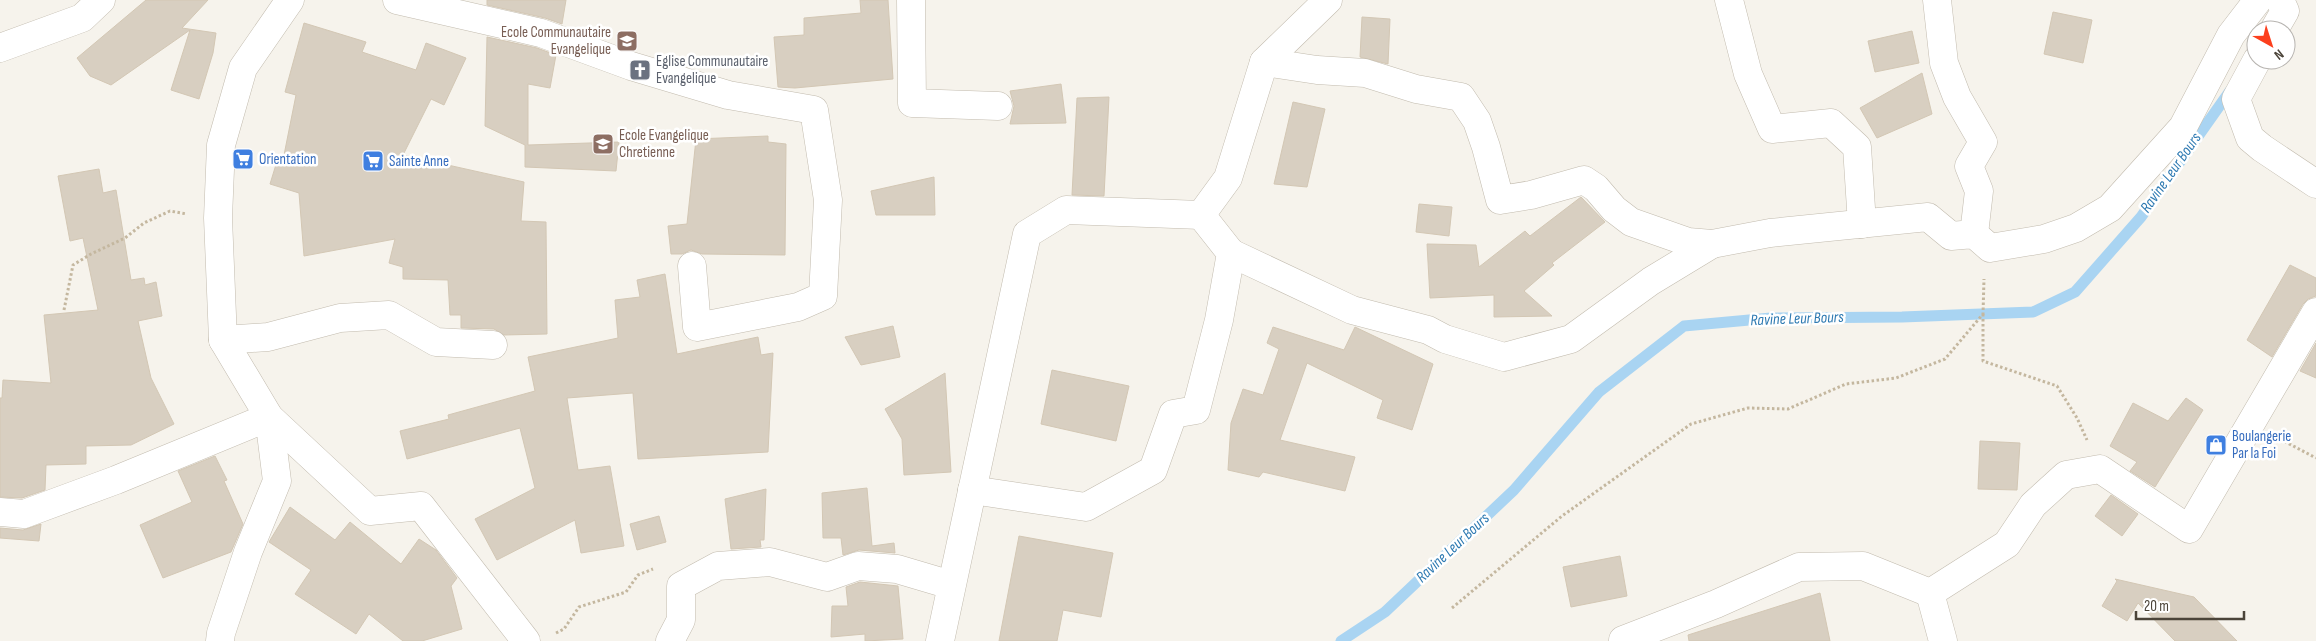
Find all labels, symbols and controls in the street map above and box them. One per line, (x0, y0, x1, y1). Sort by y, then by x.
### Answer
north arrow (2246, 20, 2296, 70)
place label: Ecole Communautaire Evangelique (501, 23, 611, 59)
school or university icon: Ecole Communautaire Evangelique (615, 29, 639, 53)
text: N (2271, 46, 2287, 64)
place label: Eglise Communautaire Evangelique (656, 52, 768, 88)
church icon: Eglise Communautaire Evangelique (628, 58, 652, 82)
place label: Ecole Evangelique Chretienne (619, 126, 709, 162)
water label: Ravine Leur Bours (2136, 129, 2206, 217)
school or university icon: Ecole Evangelique Chretienne (591, 132, 615, 156)
supermarket icon: Orientation (231, 147, 255, 171)
supermarket icon: Sainte Anne (361, 149, 385, 173)
place label: Orientation (259, 150, 316, 169)
place label: Sainte Anne (389, 152, 449, 171)
water label: Ravine Leur Bours (1750, 308, 1844, 330)
place label: Boulangerie Par la Foi (2232, 427, 2291, 463)
shop icon: Boulangerie Par la Foi (2204, 433, 2228, 457)
water label: Ravine Leur Bours (1412, 509, 1494, 587)
scale bar (2136, 588, 2244, 620)
text: 20 m (2144, 597, 2169, 616)

